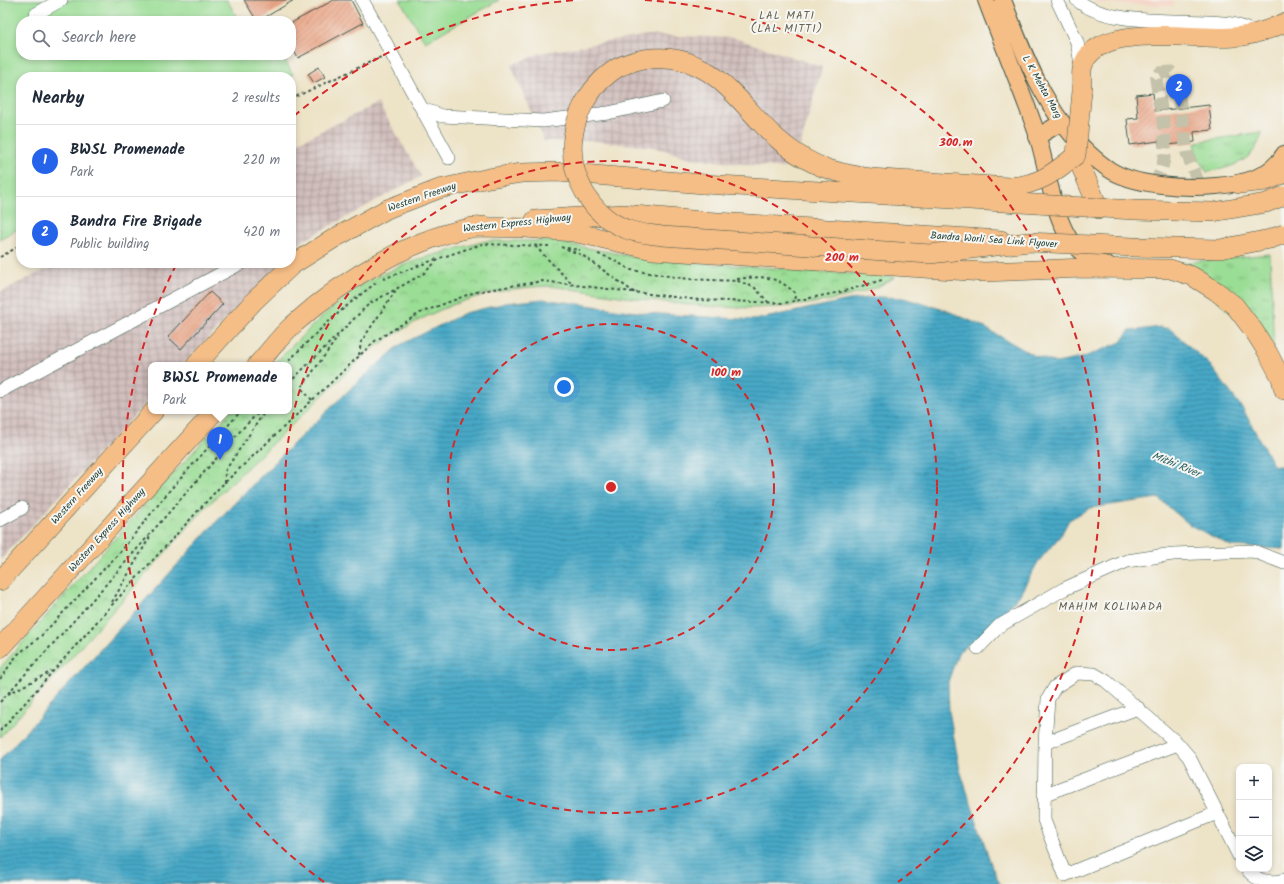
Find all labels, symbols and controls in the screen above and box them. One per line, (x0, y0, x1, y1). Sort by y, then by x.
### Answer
district label: LAL MATI (LAL MITTI) (751, 7, 823, 38)
search box (16, 16, 296, 60)
text: Search here (62, 26, 136, 50)
icon: search (30, 27, 52, 49)
street label: L K Mehta Marg (1018, 52, 1066, 122)
pin: 2 (1166, 74, 1192, 107)
text: Nearby (32, 85, 84, 112)
text: 2 results (232, 88, 280, 109)
text: 300 m (938, 133, 973, 152)
text: BWSL Promenade (70, 138, 185, 162)
text: 1 (43, 150, 47, 171)
text: 220 m (243, 150, 280, 171)
text: Park (70, 162, 94, 183)
street label: Western Freeway (386, 178, 459, 216)
street label: Western Express Highway (462, 209, 572, 237)
text: Bandra Fire Brigade (70, 210, 202, 234)
text: 2 (41, 222, 49, 243)
text: 420 m (243, 222, 280, 243)
street label: Bandra Worli Sea Link Flyover (930, 228, 1059, 252)
text: Public building (70, 234, 149, 255)
text: 200 m (825, 248, 859, 267)
popup (148, 362, 292, 414)
text: 100 m (711, 363, 741, 382)
text: BWSL Promenade (163, 366, 277, 390)
your location (554, 377, 574, 397)
text: Park (163, 390, 186, 411)
pin: 1 (207, 427, 233, 460)
water label: Mithi River (1149, 447, 1205, 484)
street label: Western Freeway (47, 464, 107, 528)
centre of rings (604, 480, 618, 494)
street label: Western Express Highway (65, 484, 149, 576)
district label: MAHIM KOLIWADA (1059, 598, 1163, 616)
map controls (1236, 764, 1272, 872)
button: + (1236, 764, 1272, 800)
button: − (1236, 800, 1272, 836)
button: layers (1236, 836, 1272, 872)

